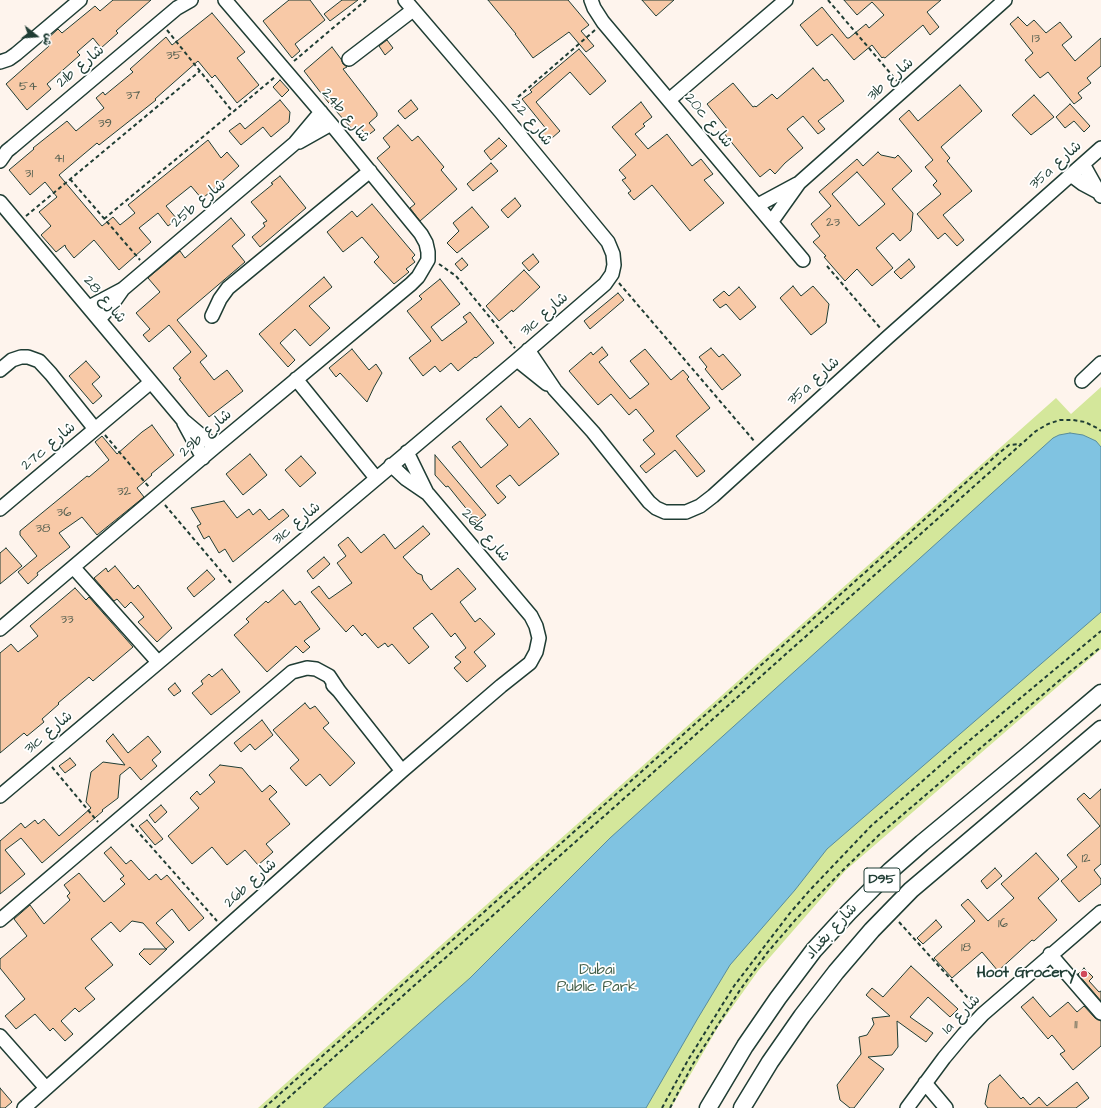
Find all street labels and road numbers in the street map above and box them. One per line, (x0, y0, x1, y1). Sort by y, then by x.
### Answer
street label: 21b شارع (53, 42, 109, 92)
street label: 31b شارع (864, 54, 918, 106)
street label: 24b شارع (317, 85, 373, 147)
street label: 20c شارع (680, 90, 736, 152)
street label: شارع 22 (506, 96, 556, 150)
street label: 35a شارع (1026, 138, 1086, 194)
street label: 25b شارع (168, 176, 230, 232)
street label: شارع 28 (79, 272, 129, 328)
street label: 31c شارع (517, 289, 573, 341)
street label: 35a شارع (784, 354, 844, 410)
street label: 29b شارع (176, 406, 236, 462)
street label: 27c شارع (18, 419, 80, 475)
street label: 31c شارع (269, 499, 325, 549)
street label: 26b شارع (457, 506, 513, 566)
street label: 31c شارع (21, 708, 77, 758)
street label: 26b شارع (221, 856, 281, 912)
road number: D95 (864, 868, 900, 892)
street label: شارع بغداد (802, 900, 862, 964)
street label: 1a شارع (939, 991, 985, 1039)

